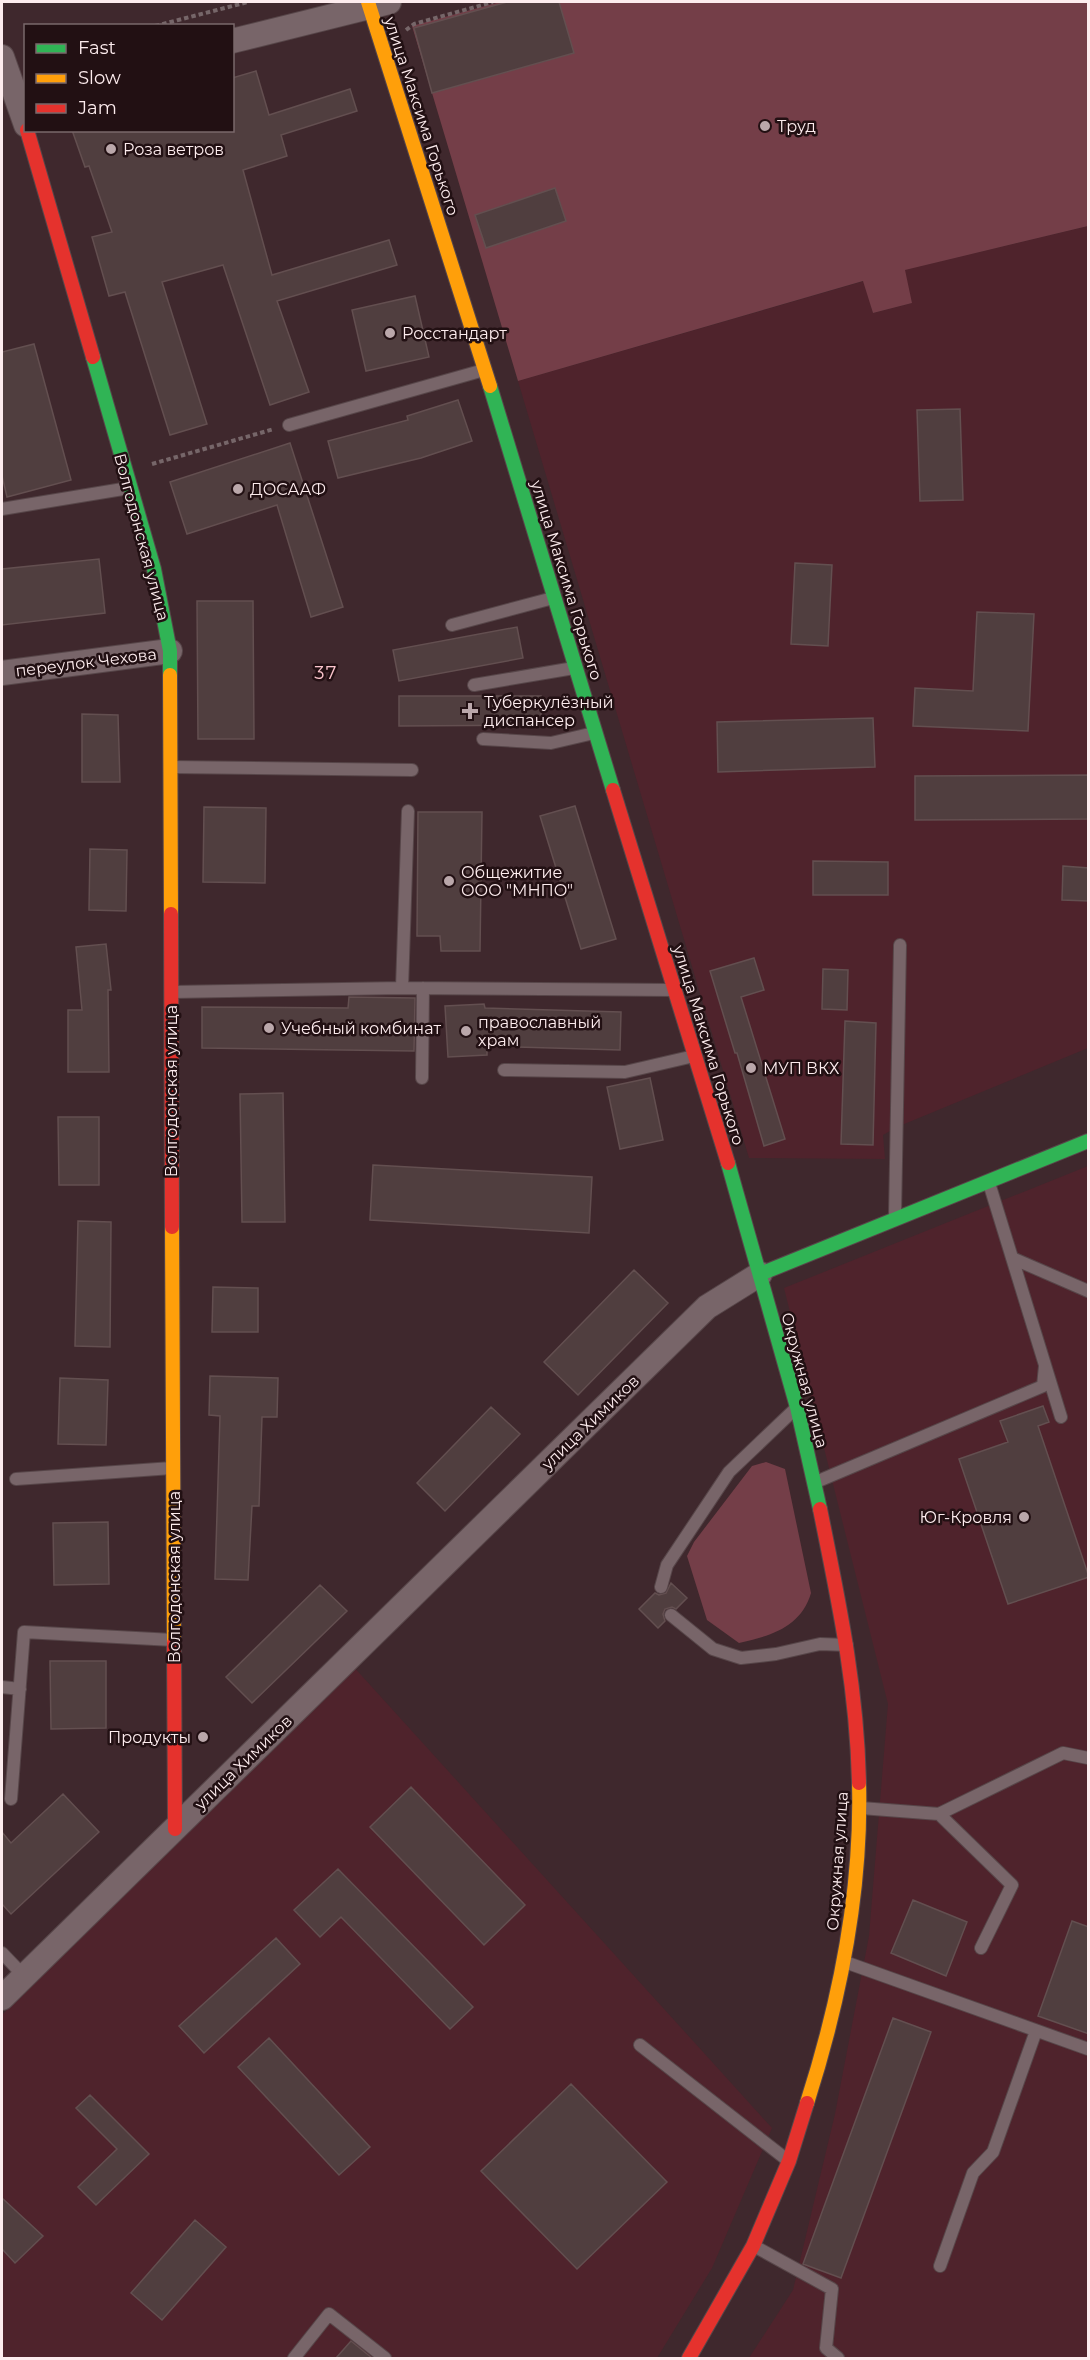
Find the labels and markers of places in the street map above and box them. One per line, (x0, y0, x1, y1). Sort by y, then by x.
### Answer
place label: Труд (777, 117, 816, 136)
marker: Труд (758, 119, 772, 133)
place label: Роза ветров (123, 140, 224, 159)
marker: Роза ветров (104, 142, 118, 156)
place label: Росстандарт (402, 324, 507, 343)
marker: Росстандарт (383, 326, 397, 340)
place label: ДОСААФ (250, 480, 326, 499)
marker: ДОСААФ (231, 482, 245, 496)
place label: Туберкулёзный диспансер (484, 693, 614, 730)
marker: Туберкулёзный диспансер (461, 702, 479, 720)
place label: Общежитие ООО "МНПО" (461, 863, 573, 900)
marker: Общежитие ООО "МНПО" (442, 874, 456, 888)
place label: православный храм (478, 1013, 601, 1050)
place label: Учебный комбинат (281, 1019, 441, 1038)
marker: Учебный комбинат (262, 1021, 276, 1035)
marker: православный храм (459, 1024, 473, 1038)
place label: МУП ВКХ (763, 1059, 840, 1078)
marker: МУП ВКХ (744, 1061, 758, 1075)
place label: Юг-Кровля (919, 1508, 1012, 1527)
marker: Юг-Кровля (1017, 1510, 1031, 1524)
place label: Продукты (108, 1728, 191, 1747)
marker: Продукты (196, 1730, 210, 1744)

